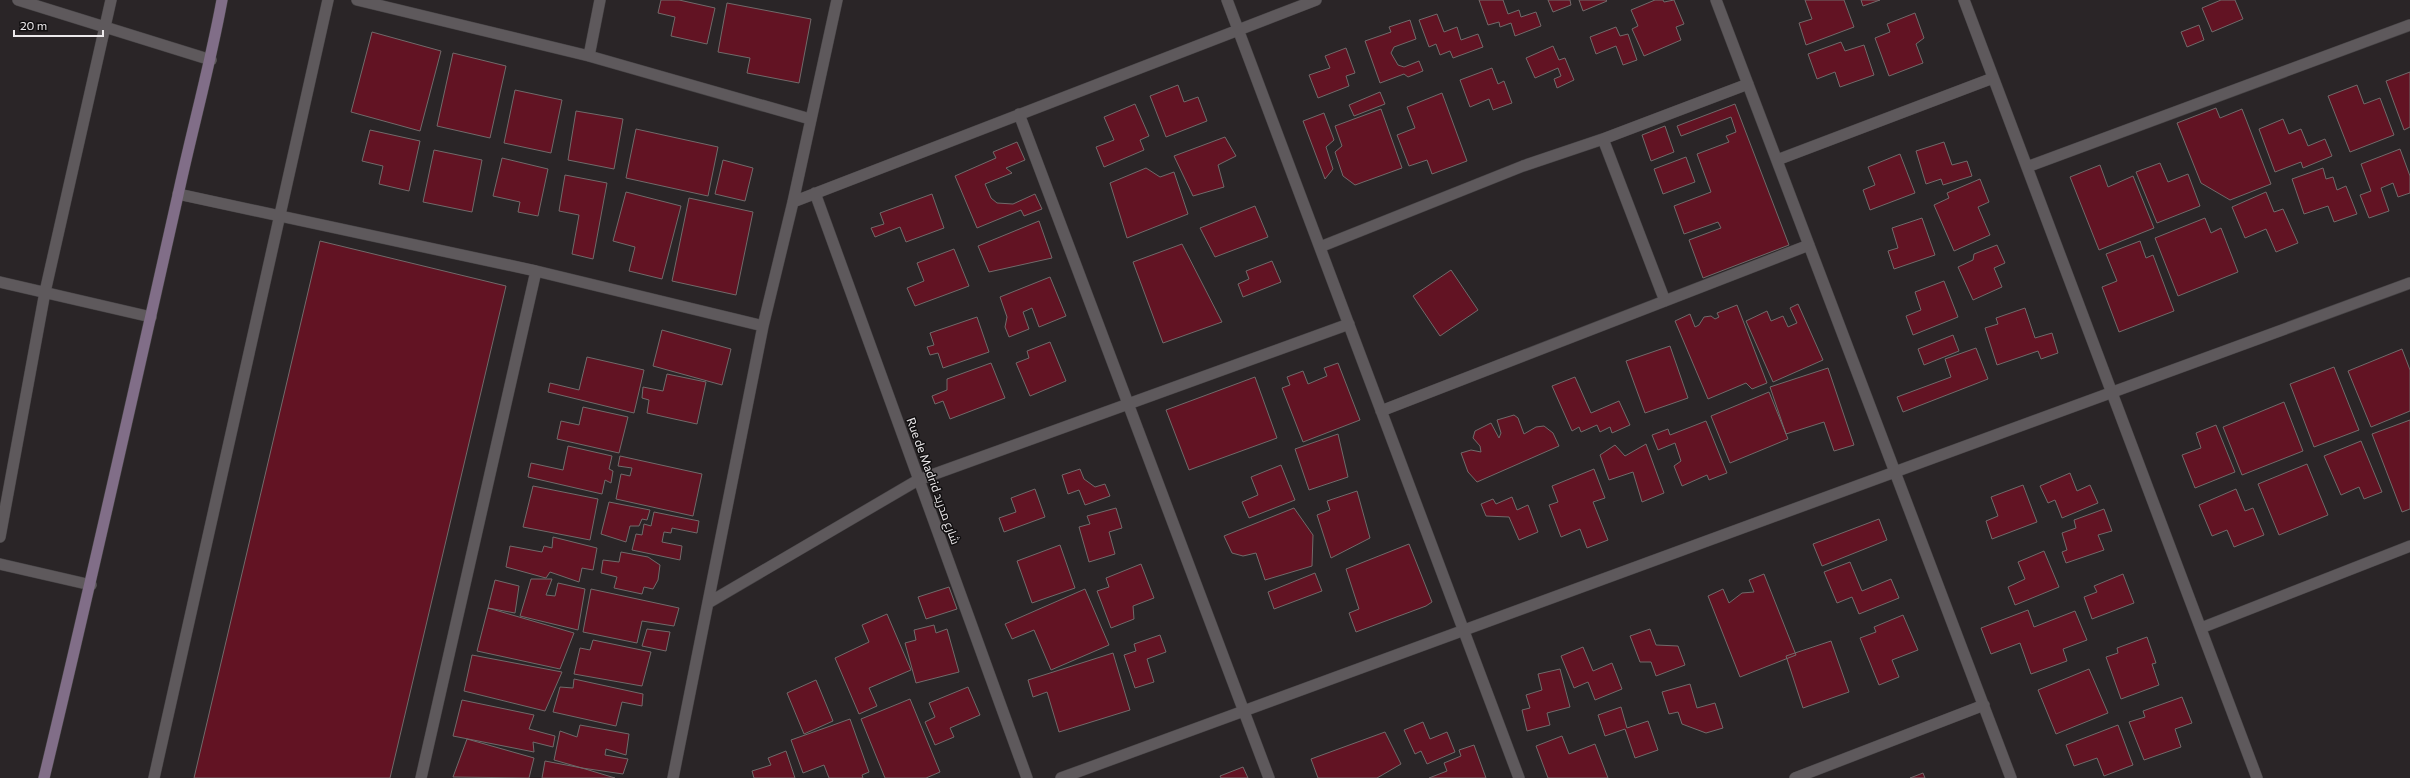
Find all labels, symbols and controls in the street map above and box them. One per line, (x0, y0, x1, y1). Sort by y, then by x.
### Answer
scale bar (14, 12, 103, 38)
text: 20 m (20, 18, 47, 32)
street label: Rue de Madrid شارع مدريد (903, 415, 963, 547)

